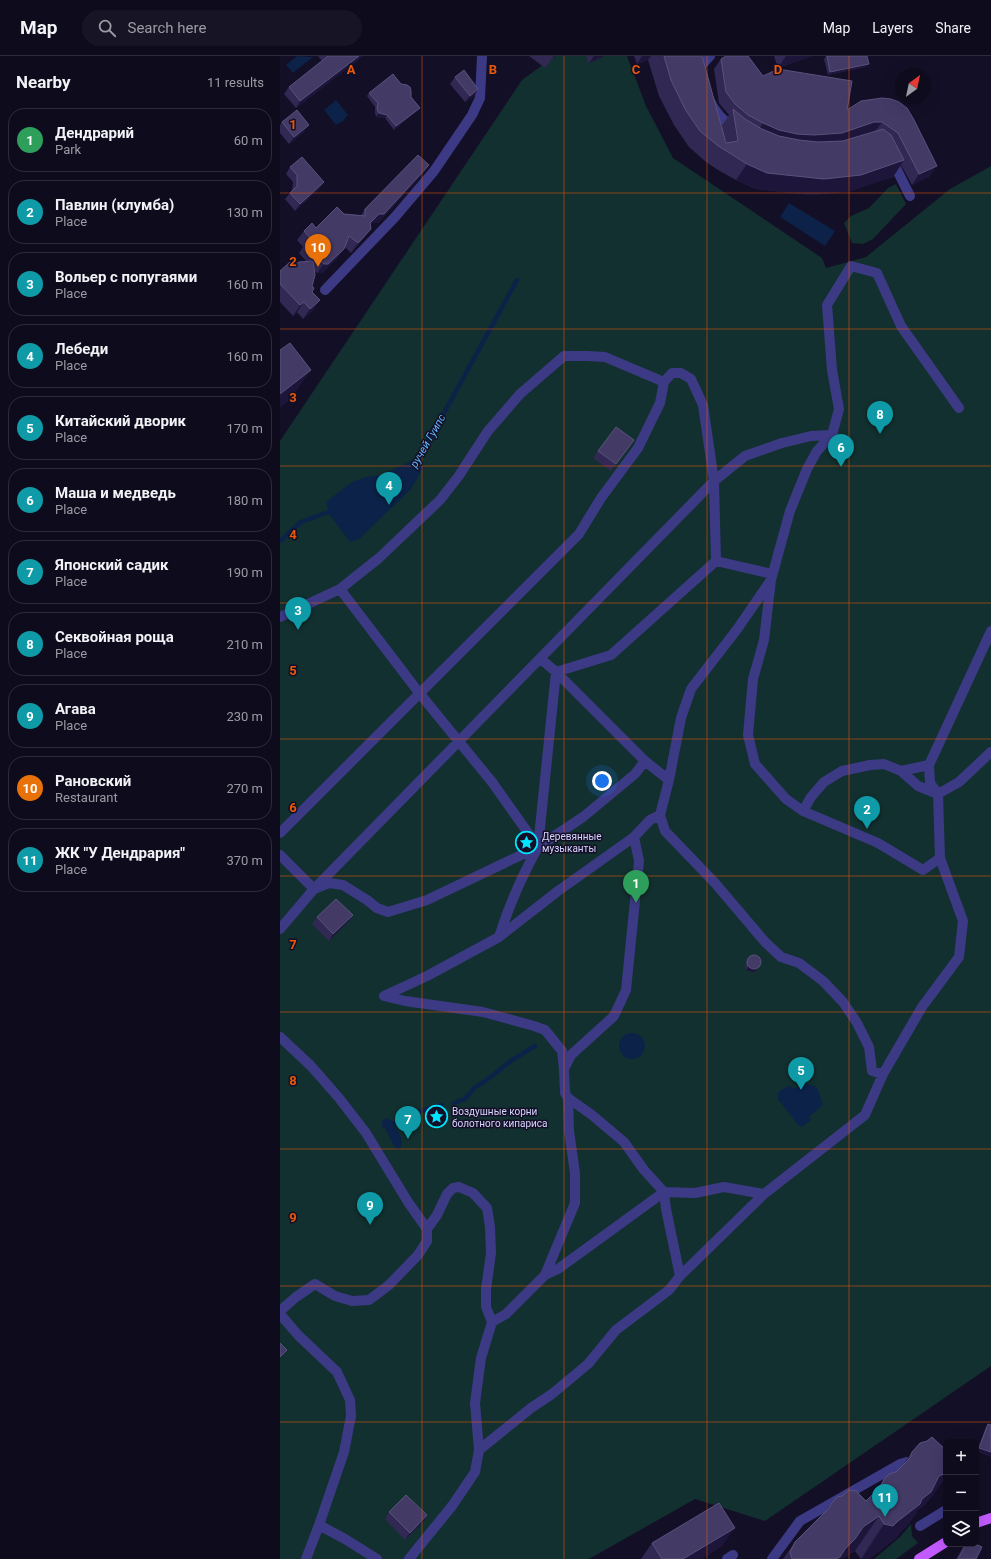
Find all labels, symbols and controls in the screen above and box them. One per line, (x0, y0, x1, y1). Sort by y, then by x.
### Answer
search box (82, 10, 362, 46)
text: Map (20, 16, 58, 39)
icon: search (96, 17, 118, 39)
text: Search here (128, 19, 206, 37)
text: Map (823, 20, 850, 36)
text: Layers (872, 20, 913, 36)
text: Share (935, 20, 971, 36)
text: A (347, 62, 356, 77)
text: B (489, 62, 497, 77)
text: C (632, 62, 641, 77)
text: D (774, 62, 782, 77)
north arrow (895, 68, 931, 104)
text: Nearby (16, 72, 71, 92)
text: 11 results (207, 75, 264, 90)
text: 1 (289, 117, 297, 132)
text: Дендрарий (55, 124, 134, 142)
text: 1 (26, 133, 34, 148)
text: 60 m (234, 133, 263, 148)
text: Park (55, 142, 81, 157)
text: Павлин (клумба) (55, 196, 174, 214)
text: 2 (26, 205, 34, 220)
text: 130 m (226, 205, 263, 220)
text: Place (55, 214, 87, 229)
pin: 10 (305, 234, 331, 267)
text: 2 (289, 254, 297, 269)
text: Вольер с попугаями (55, 268, 197, 286)
text: 3 (26, 277, 34, 292)
text: 160 m (226, 277, 263, 292)
text: Place (55, 286, 87, 301)
text: Лебеди (55, 340, 108, 358)
text: 4 (26, 349, 34, 364)
text: 160 m (226, 349, 263, 364)
text: Place (55, 358, 87, 373)
text: 3 (289, 390, 297, 405)
pin: 8 (867, 401, 893, 434)
text: Китайский дворик (55, 412, 186, 430)
water label: ручей Гуипс (407, 412, 449, 471)
text: 5 (26, 421, 34, 436)
text: 170 m (226, 421, 263, 436)
text: Place (55, 430, 87, 445)
pin: 6 (828, 434, 854, 467)
pin: 4 (376, 472, 402, 505)
text: Маша и медведь (55, 484, 176, 502)
text: 6 (26, 493, 34, 508)
text: 180 m (226, 493, 263, 508)
text: Place (55, 502, 87, 517)
text: 4 (289, 527, 297, 542)
text: Японский садик (55, 556, 168, 574)
text: 7 (26, 565, 34, 580)
text: 190 m (226, 565, 263, 580)
text: Place (55, 574, 87, 589)
pin: 3 (285, 597, 311, 630)
text: Секвойная роща (55, 628, 174, 646)
text: 8 (26, 637, 34, 652)
text: 210 m (226, 637, 263, 652)
text: Place (55, 646, 87, 661)
text: 5 (289, 663, 297, 678)
text: Агава (55, 700, 96, 718)
text: 9 (26, 709, 34, 724)
text: 230 m (226, 709, 263, 724)
text: Place (55, 718, 87, 733)
your location (592, 771, 612, 791)
text: Рановский (55, 772, 131, 790)
text: 10 (23, 781, 37, 796)
text: 270 m (226, 781, 263, 796)
text: Restaurant (55, 790, 118, 805)
pin: 2 (854, 796, 880, 829)
text: 6 (289, 800, 297, 815)
place icon: Деревянные музыканты (513, 829, 539, 855)
place label: Деревянные музыканты (542, 831, 602, 854)
text: ЖК "У Дендрария" (55, 844, 185, 862)
text: 11 (23, 853, 37, 868)
text: 370 m (226, 853, 263, 868)
text: Place (55, 862, 87, 877)
pin: 1 (623, 870, 649, 903)
text: 7 (289, 937, 297, 952)
pin: 5 (788, 1057, 814, 1090)
text: 8 (289, 1073, 297, 1088)
place icon: Воздушные корни болотного кипариса (423, 1104, 449, 1130)
pin: 7 (395, 1106, 421, 1139)
place label: Воздушные корни болотного кипариса (452, 1106, 548, 1129)
pin: 9 (357, 1192, 383, 1225)
text: 9 (289, 1210, 297, 1225)
map controls (943, 1439, 979, 1547)
button: + (943, 1439, 979, 1475)
button: − (943, 1475, 979, 1511)
pin: 11 (872, 1484, 898, 1517)
button: layers (943, 1511, 979, 1547)

